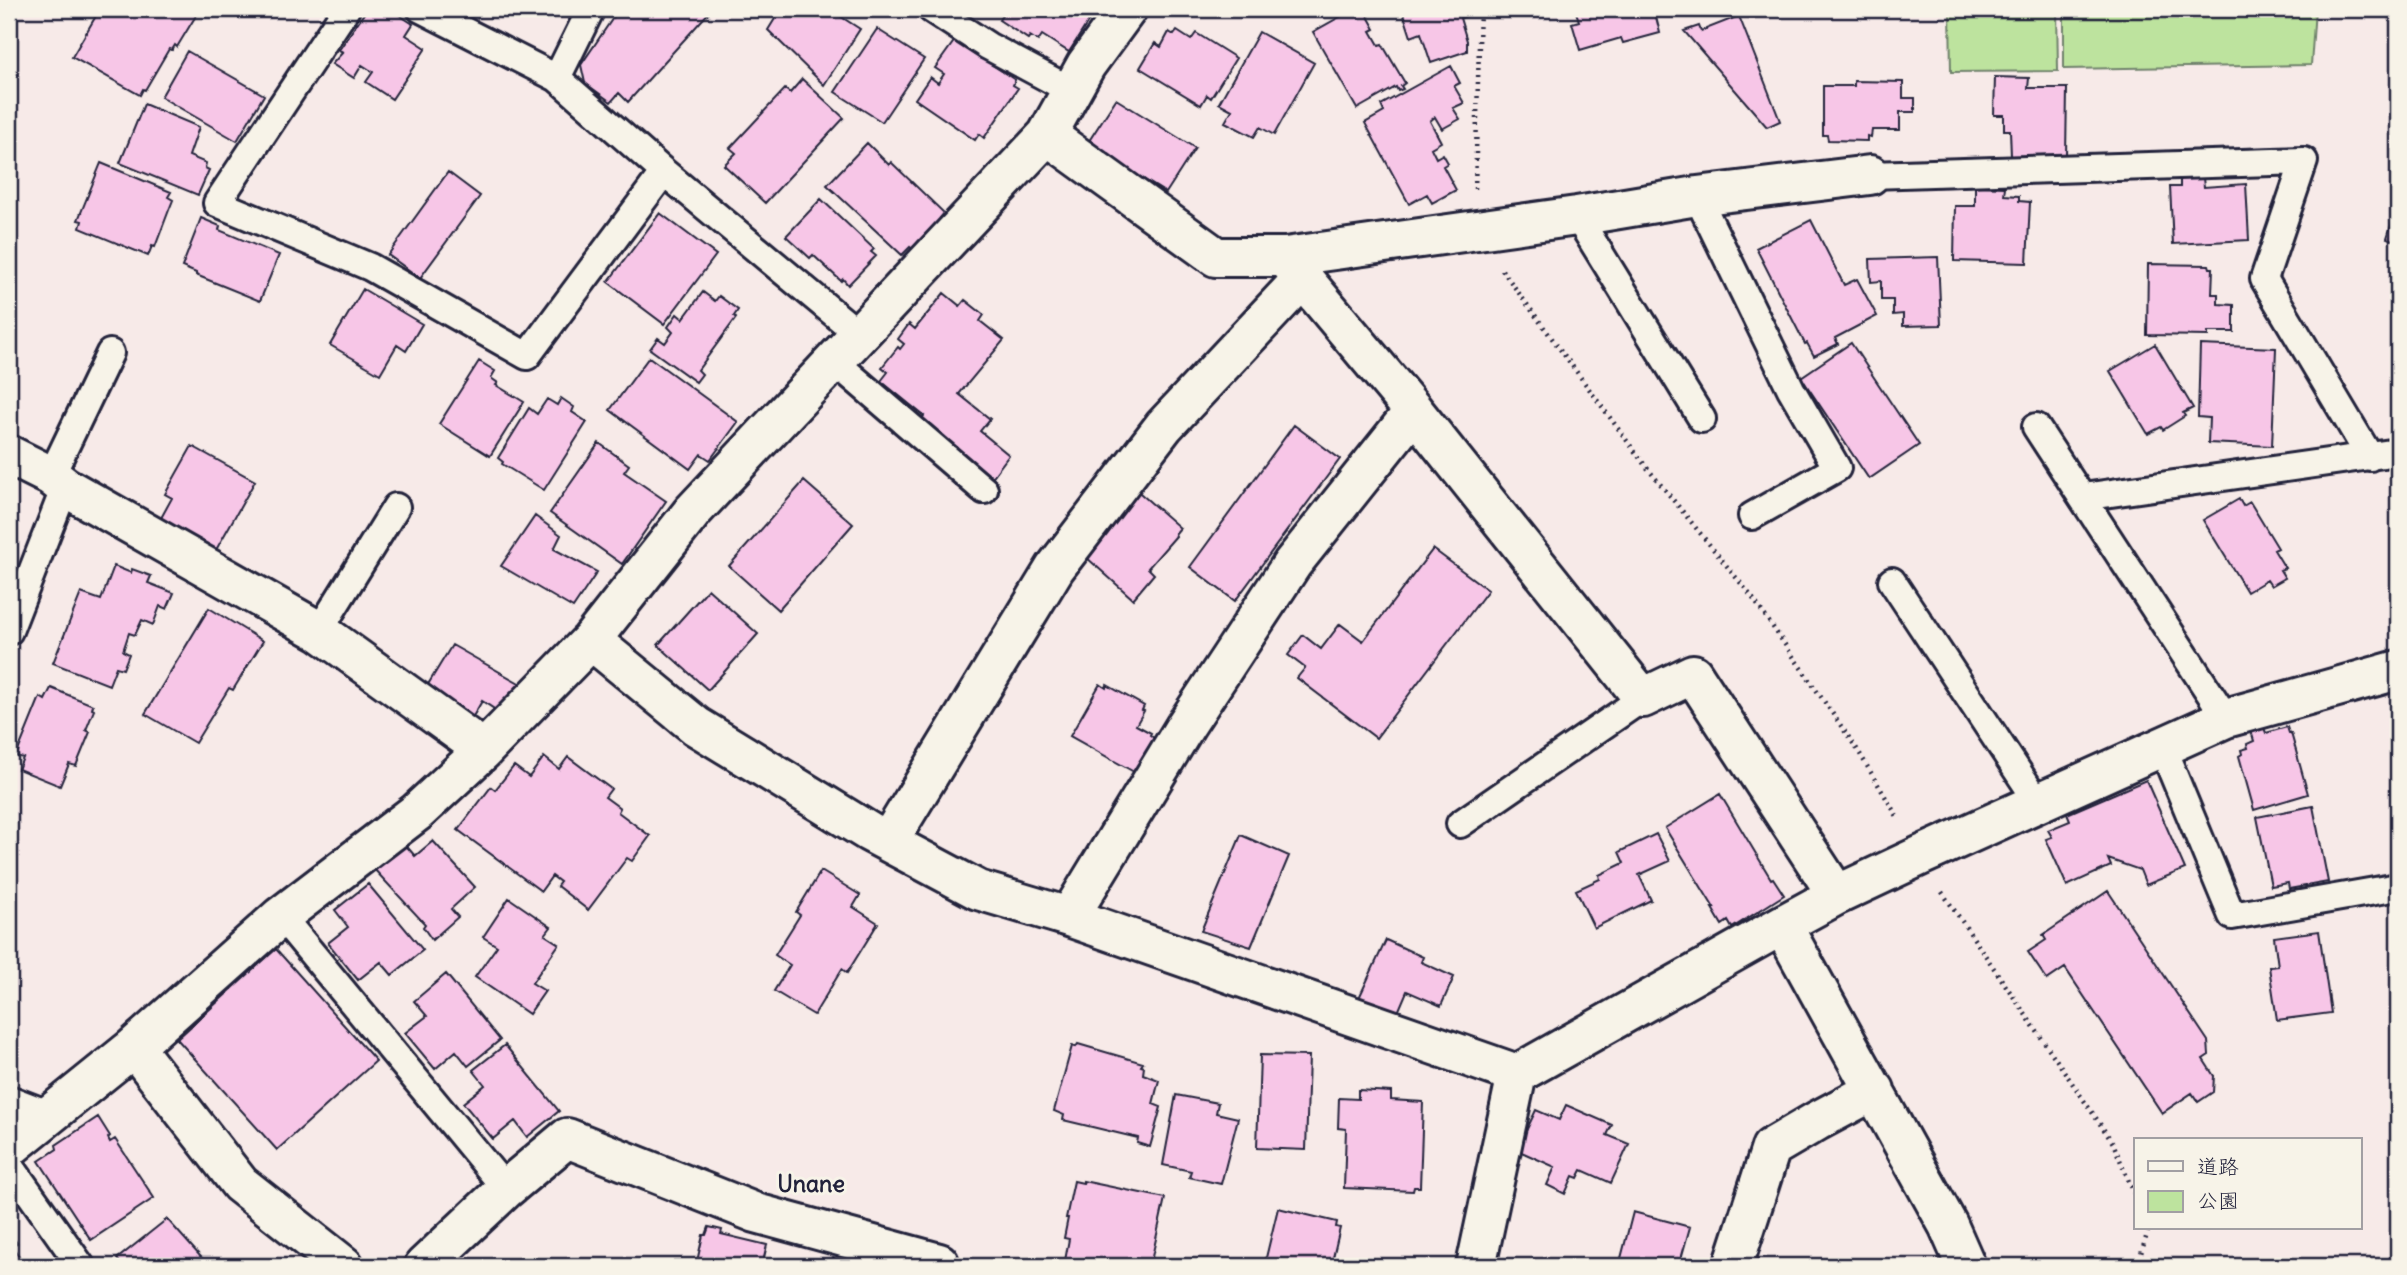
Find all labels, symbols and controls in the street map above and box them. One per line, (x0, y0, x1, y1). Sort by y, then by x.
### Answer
legend (2134, 1138, 2362, 1230)
text: 道路 (2197, 1153, 2239, 1180)
district label: Unane (777, 1169, 845, 1198)
text: 公園 (2197, 1187, 2239, 1214)

